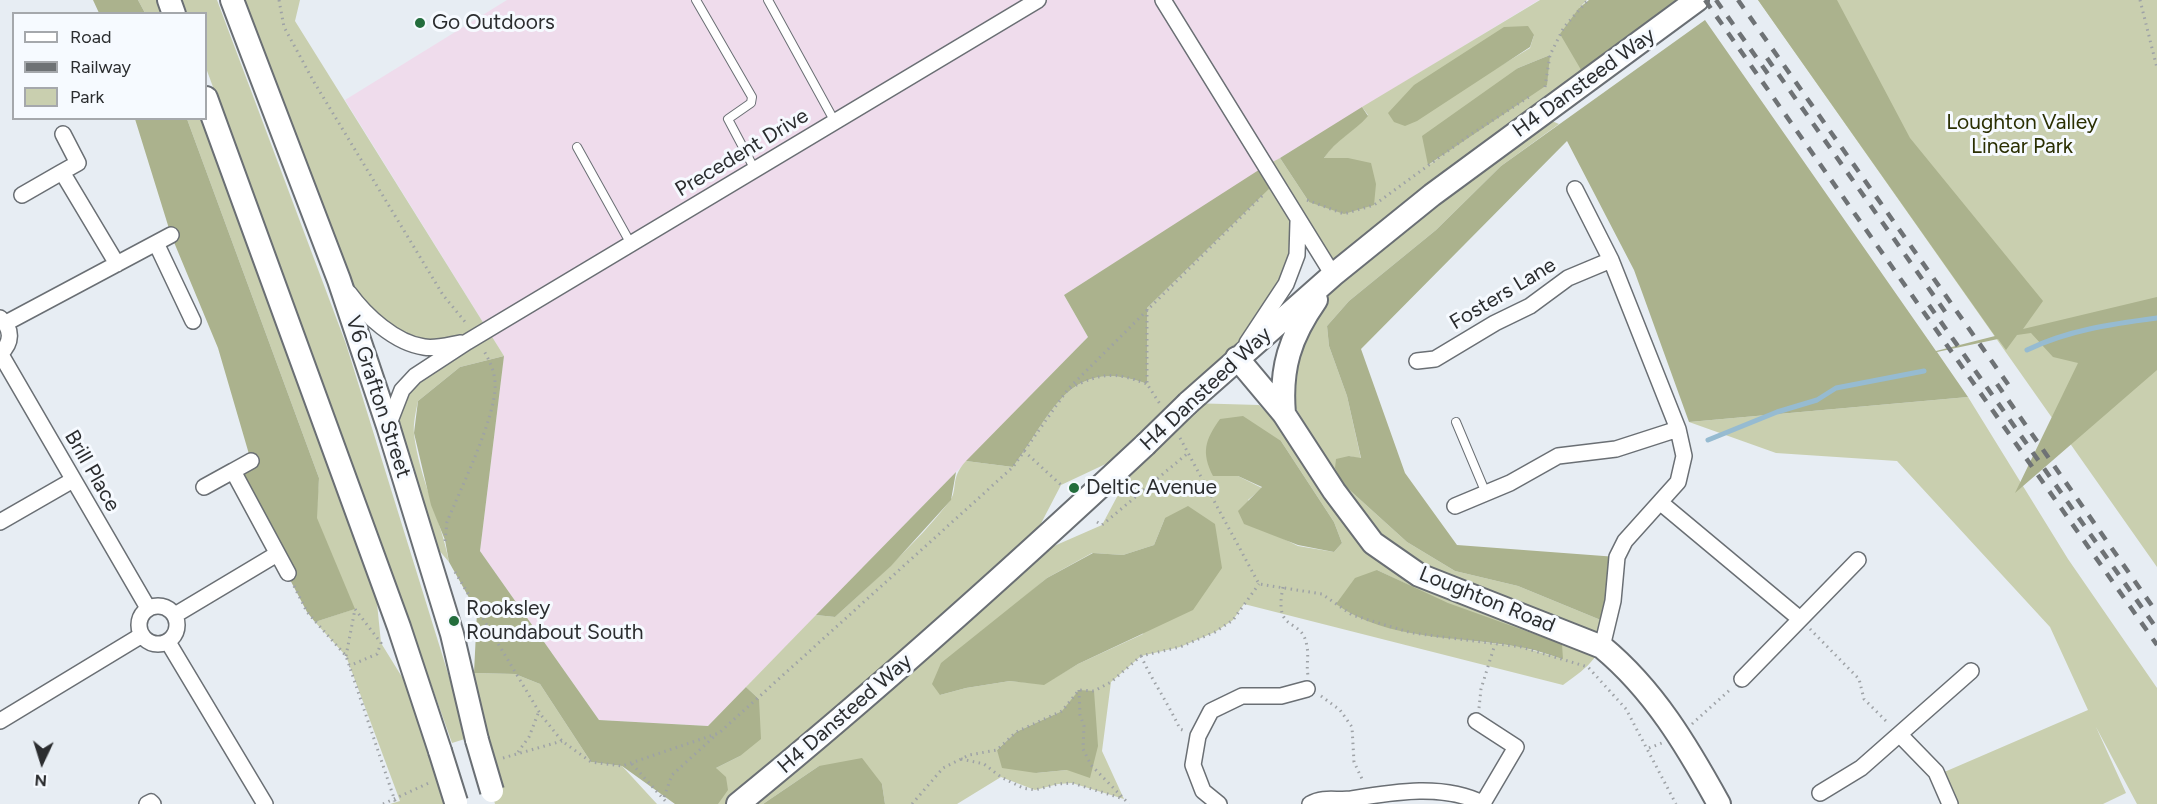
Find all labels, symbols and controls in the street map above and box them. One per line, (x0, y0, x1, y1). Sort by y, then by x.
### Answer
place label: Go Outdoors (432, 10, 555, 36)
legend (12, 12, 207, 120)
marker: Go Outdoors (413, 16, 427, 30)
street label: H4 Dansteed Way (1508, 23, 1660, 143)
text: Road (70, 26, 111, 48)
text: Railway (70, 56, 131, 78)
text: Park (70, 86, 104, 108)
street label: Precedent Drive (671, 103, 813, 203)
park label: Loughton Valley Linear Park (1946, 110, 2098, 160)
street label: Fosters Lane (1445, 252, 1561, 336)
street label: V6 Grafton Street (340, 313, 416, 481)
street label: H4 Dansteed Way (1135, 322, 1277, 456)
street label: Brill Place (59, 426, 125, 516)
place label: Deltic Avenue (1086, 475, 1217, 501)
marker: Deltic Avenue (1067, 481, 1081, 495)
street label: Loughton Road (1415, 561, 1559, 639)
place label: Rooksley Roundabout South (466, 596, 644, 646)
marker: Rooksley Roundabout South (447, 614, 461, 628)
street label: H4 Dansteed Way (773, 649, 917, 779)
north arrow (12, 732, 72, 792)
text: N (34, 771, 48, 790)

